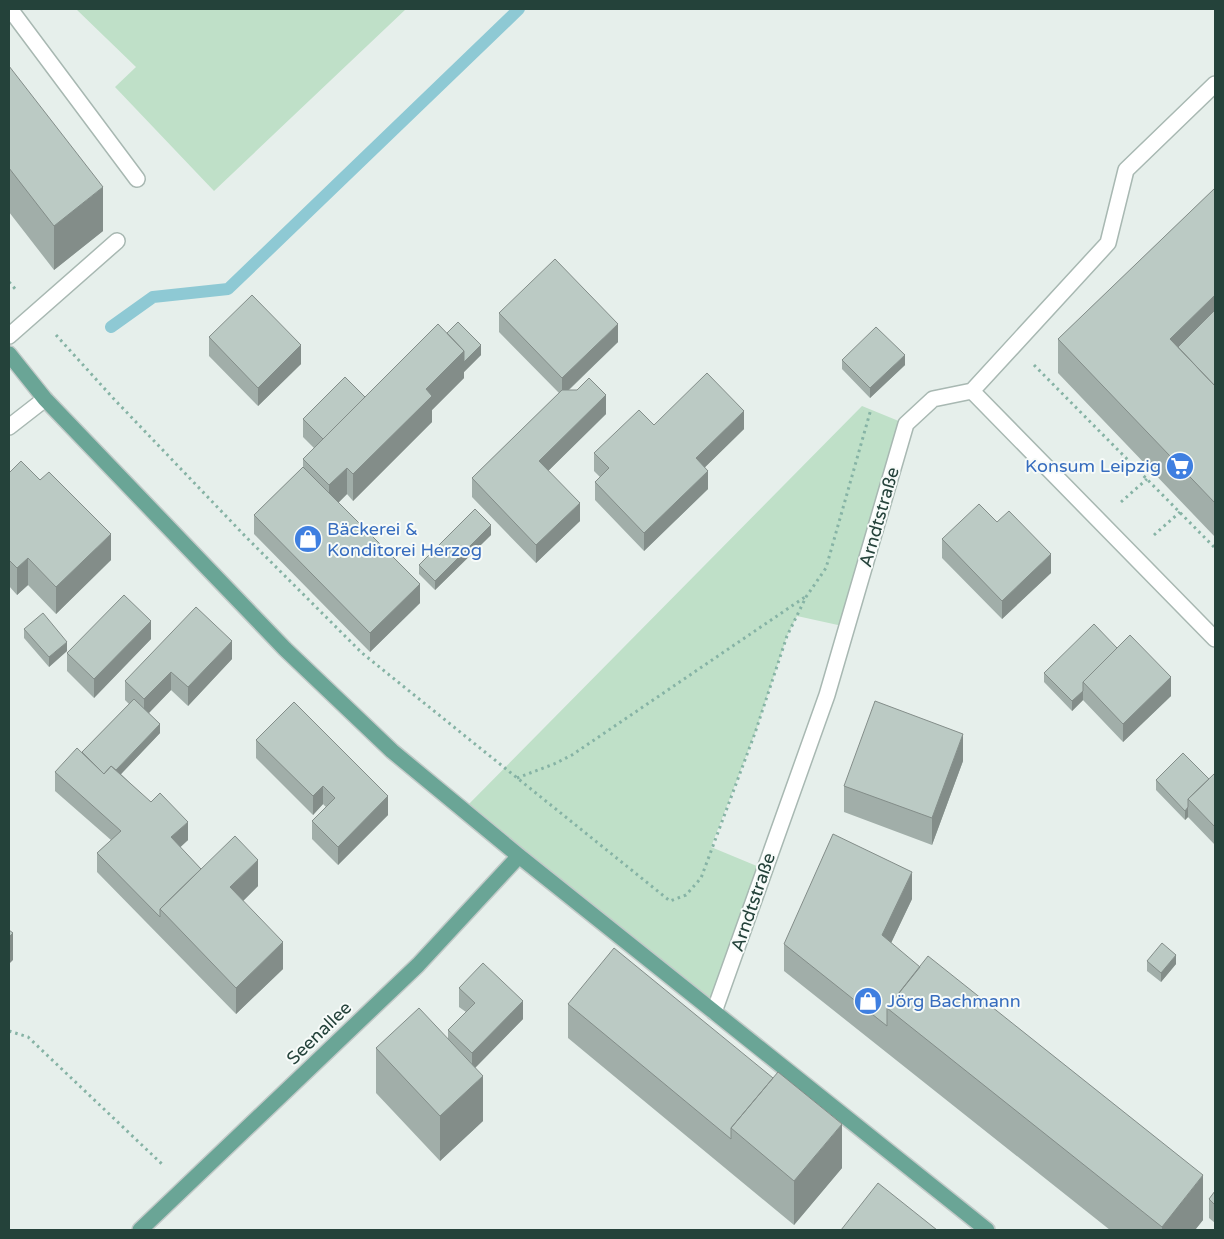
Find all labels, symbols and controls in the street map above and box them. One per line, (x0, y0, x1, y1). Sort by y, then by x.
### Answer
supermarket icon: Konsum Leipzig (1165, 451, 1195, 481)
place label: Konsum Leipzig (1025, 455, 1161, 477)
street label: Arndtstraße (854, 464, 904, 570)
place label: Bäckerei & Konditorei Herzog (327, 518, 482, 561)
shop icon: Bäckerei & Konditorei Herzog (293, 524, 323, 554)
street label: Arndtstraße (726, 850, 780, 954)
shop icon: Jörg Bachmann (853, 986, 883, 1016)
place label: Jörg Bachmann (887, 990, 1021, 1012)
street label: Seenallee (282, 997, 356, 1069)

